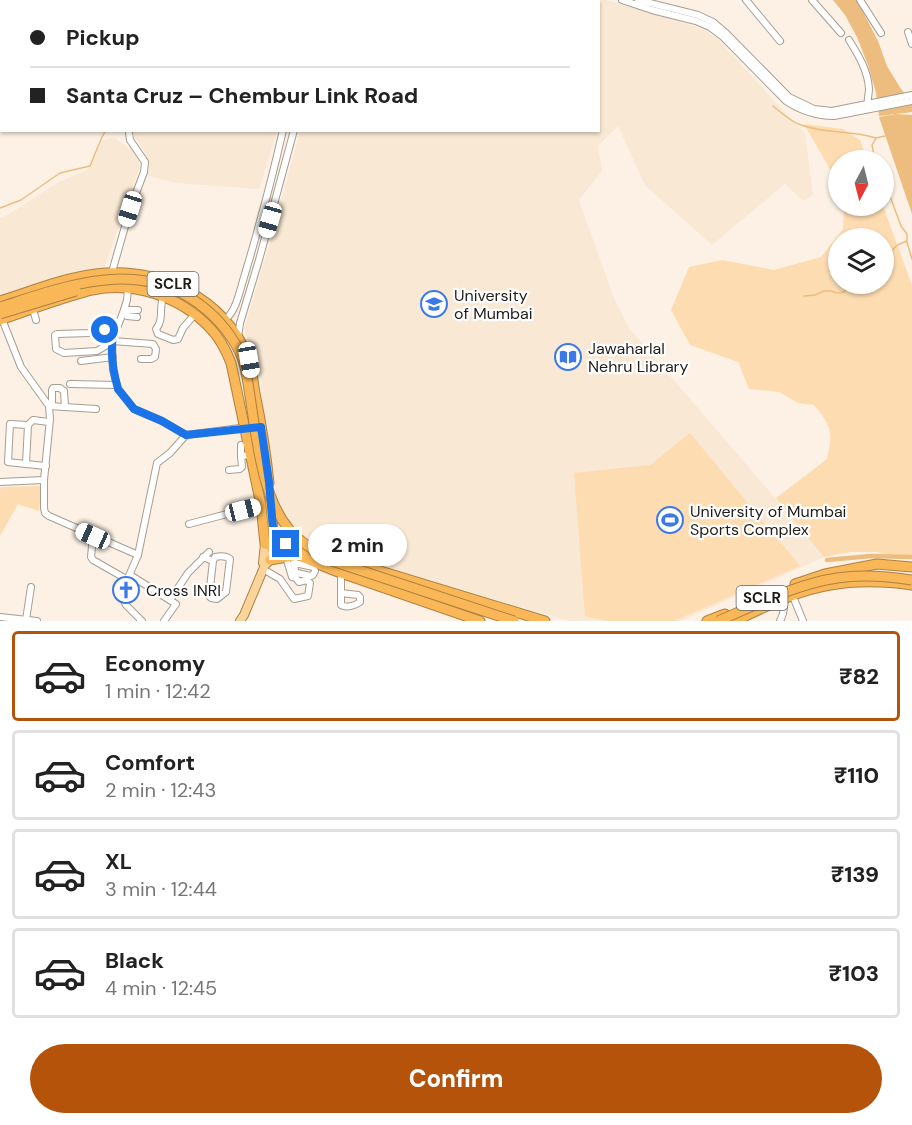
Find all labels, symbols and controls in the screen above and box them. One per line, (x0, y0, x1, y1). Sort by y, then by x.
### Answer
text: Pickup (66, 23, 140, 52)
text: Santa Cruz – Chembur Link Road (66, 81, 418, 110)
north arrow (828, 150, 894, 216)
map controls (828, 150, 894, 294)
car (116, 189, 144, 229)
car (256, 200, 284, 240)
button: layers (828, 228, 894, 294)
road number: SCLR (148, 272, 198, 296)
place label: University of Mumbai (454, 285, 533, 324)
school or university icon: University of Mumbai (419, 289, 449, 319)
route start (91, 316, 118, 343)
place label: Jawaharlal Nehru Library (588, 338, 689, 377)
car (237, 341, 261, 379)
library icon: Jawaharlal Nehru Library (553, 342, 583, 372)
car (223, 497, 263, 523)
place label: University of Mumbai Sports Complex (690, 501, 846, 540)
sports icon: University of Mumbai Sports Complex (655, 505, 685, 535)
car (73, 520, 113, 552)
callout: 2 min (307, 523, 406, 565)
route end (272, 530, 299, 557)
text: 2 min (331, 532, 384, 558)
church icon: Cross INRI (111, 575, 141, 605)
place label: Cross INRI (146, 580, 221, 601)
road number: SCLR (736, 586, 788, 610)
icon: car (33, 649, 87, 703)
text: Economy (105, 649, 205, 678)
text: ₹82 (839, 662, 879, 691)
text: 1 min · 12:42 (105, 678, 211, 704)
icon: car (33, 748, 87, 802)
text: Comfort (105, 748, 195, 777)
text: ₹110 (834, 761, 879, 790)
text: 2 min · 12:43 (105, 777, 216, 803)
icon: car (33, 847, 87, 901)
text: XL (105, 847, 132, 876)
text: ₹139 (831, 860, 879, 889)
text: 3 min · 12:44 (105, 876, 217, 902)
icon: car (33, 946, 87, 1000)
text: Black (105, 946, 164, 975)
text: ₹103 (829, 959, 879, 988)
text: 4 min · 12:45 (105, 975, 217, 1001)
button: Confirm (30, 1044, 882, 1113)

